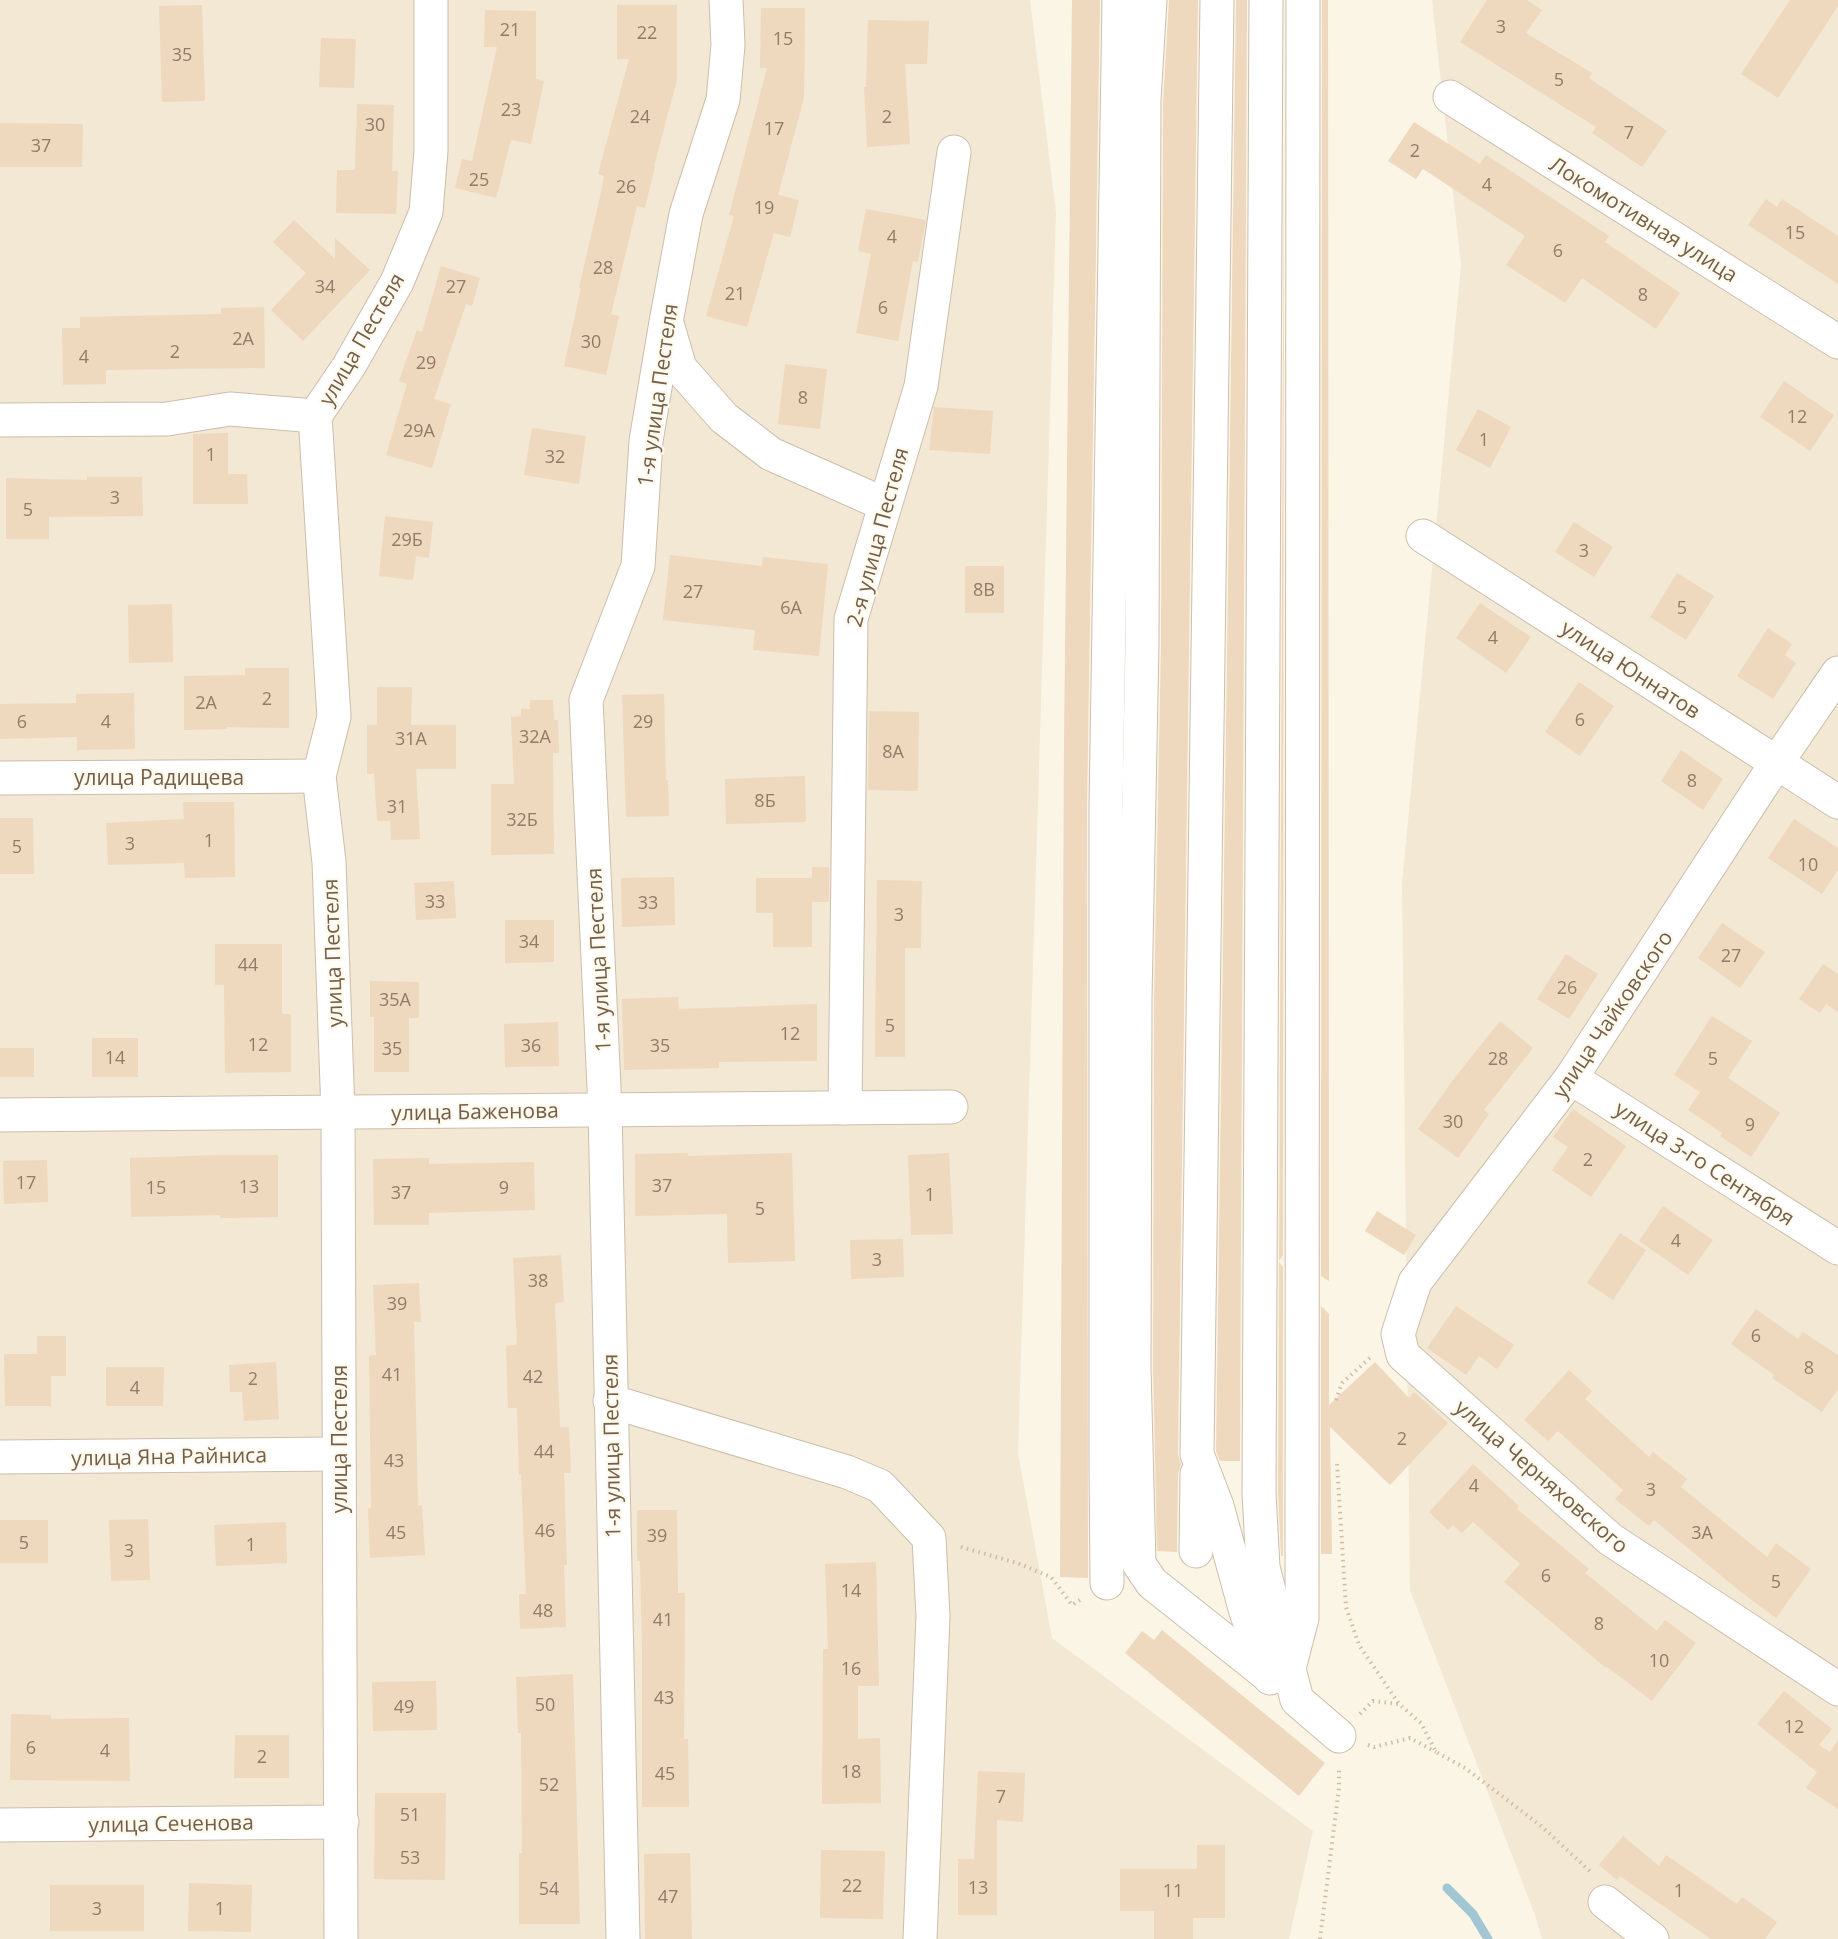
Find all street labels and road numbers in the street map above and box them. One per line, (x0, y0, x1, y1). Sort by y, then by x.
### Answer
street label: Локомотивная улица (1545, 150, 1743, 288)
street label: улица Пестеля (312, 268, 410, 410)
street label: 1-я улица Пестеля (630, 302, 684, 488)
street label: 2-я улица Пестеля (840, 444, 914, 630)
street label: улица Юннатов (1556, 613, 1706, 725)
street label: улица Радищева (74, 763, 244, 791)
street label: 1-я улица Пестеля (579, 867, 617, 1053)
street label: улица Пестеля (315, 878, 349, 1028)
street label: улица Чайковского (1545, 925, 1679, 1103)
street label: улица 3-го Сентября (1610, 1094, 1800, 1232)
street label: улица Баженова (391, 1096, 559, 1126)
street label: 1-я улица Пестеля (595, 1354, 627, 1538)
street label: улица Пестеля (325, 1365, 353, 1513)
street label: улица Черняховского (1449, 1393, 1635, 1559)
street label: улица Яна Райниса (71, 1440, 267, 1472)
street label: улица Сеченова (88, 1808, 254, 1838)

